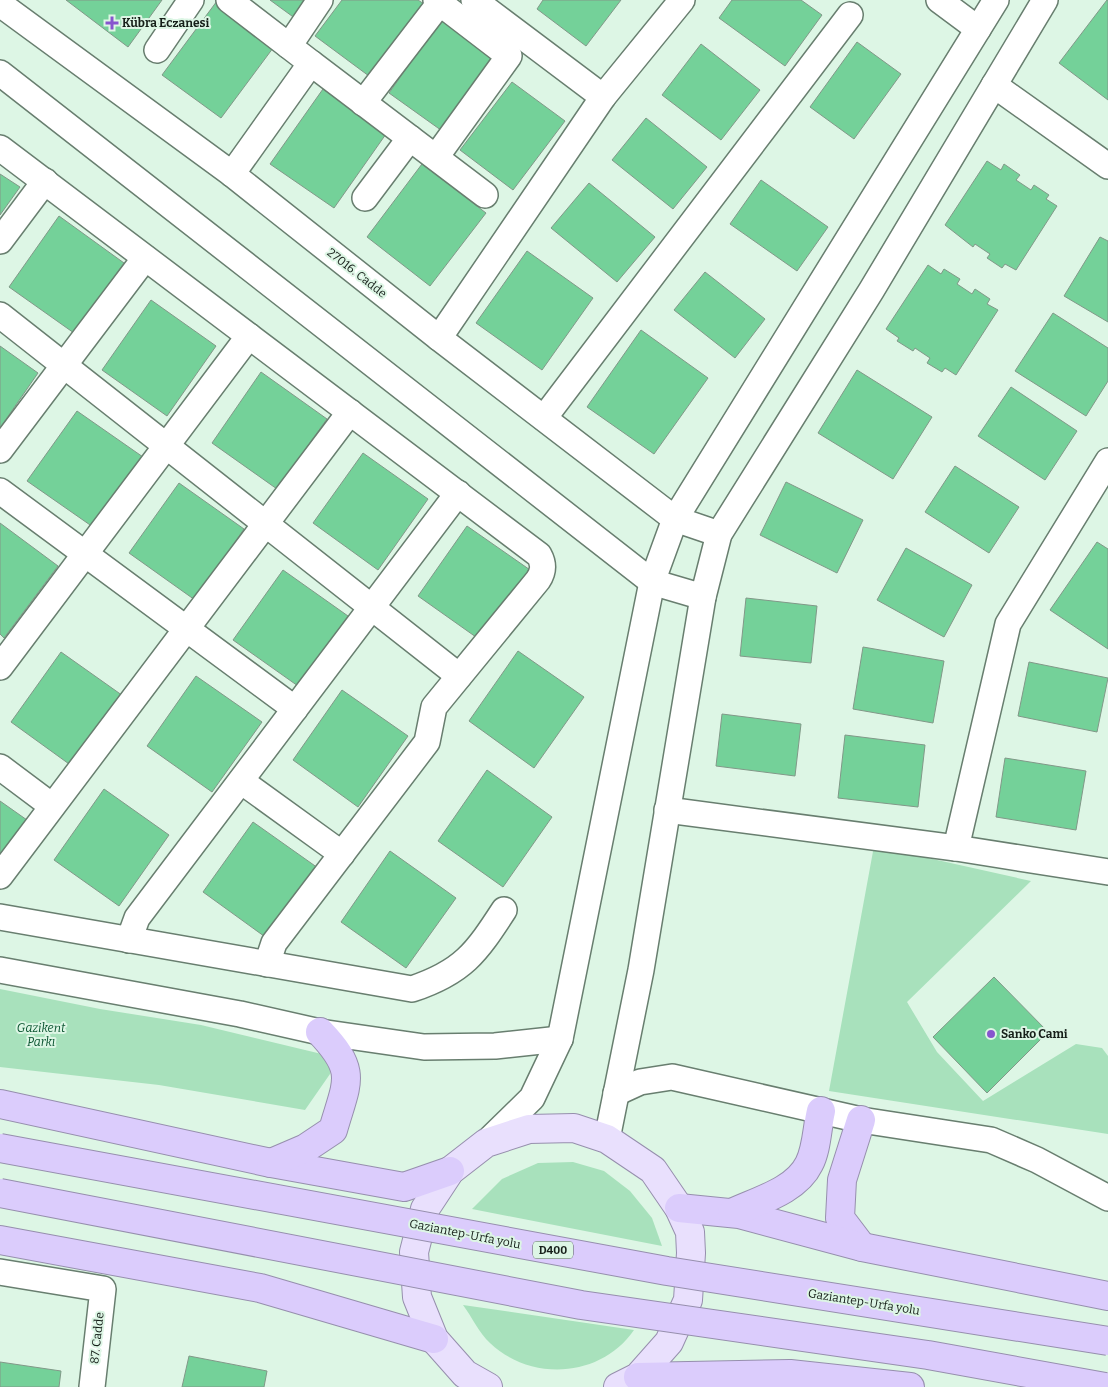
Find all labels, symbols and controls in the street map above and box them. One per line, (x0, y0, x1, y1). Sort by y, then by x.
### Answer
place label: Kübra Eczanesi (122, 16, 209, 30)
marker: Kübra Eczanesi (106, 17, 118, 29)
street label: 27016. Cadde (324, 245, 390, 301)
park label: Gazikent Parkı (17, 1021, 66, 1049)
place label: Sanko Cami (1001, 1027, 1068, 1041)
marker: Sanko Cami (985, 1028, 997, 1040)
street label: Gaziantep-Urfa yolu (408, 1216, 522, 1252)
road number: D400 (533, 1242, 573, 1258)
street label: Gaziantep-Urfa yolu (807, 1286, 921, 1318)
street label: 87. Cadde (87, 1311, 107, 1365)

